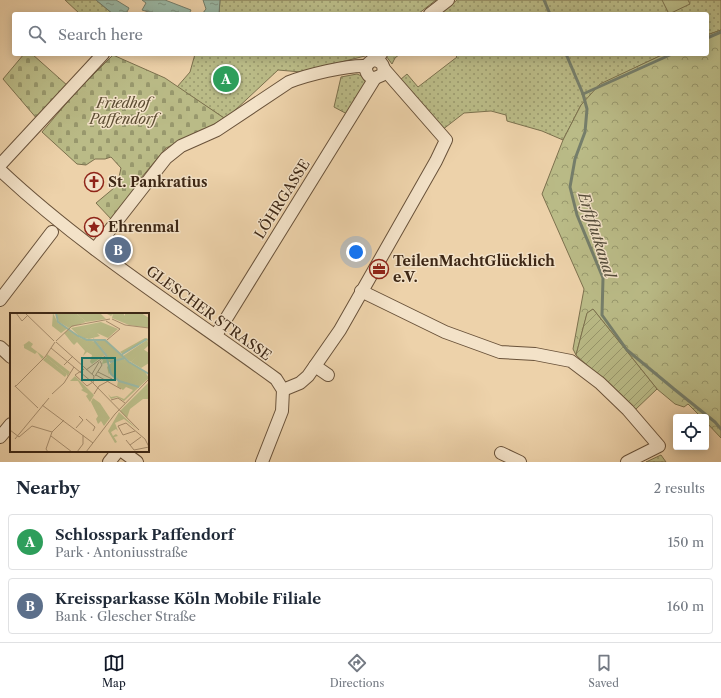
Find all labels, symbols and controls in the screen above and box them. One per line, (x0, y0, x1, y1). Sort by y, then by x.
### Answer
search box (12, 12, 709, 56)
icon: search (26, 23, 48, 45)
text: Search here (58, 25, 143, 44)
pin: A (213, 64, 239, 94)
park label: Friedhof Paffendorf (89, 94, 162, 128)
street label: LÖHRGASSE (250, 156, 314, 242)
church icon: St. Pankratius (83, 171, 105, 193)
place label: St. Pankratius (108, 173, 207, 191)
water label: Erftflutkanal (574, 189, 620, 282)
place icon: Ehrenmal (83, 216, 105, 238)
place label: Ehrenmal (108, 218, 179, 236)
pin: B (105, 235, 131, 265)
your location (346, 242, 366, 262)
place label: TeilenMachtGlücklich e.V. (393, 252, 555, 286)
office icon: TeilenMachtGlücklich e.V. (368, 258, 390, 280)
street label: GLESCHER STRASSE (143, 262, 275, 364)
inset map (10, 313, 149, 452)
map controls (673, 414, 709, 450)
button: locate (673, 414, 709, 450)
text: Nearby (16, 478, 80, 498)
text: 2 results (654, 480, 705, 496)
text: Schlosspark Paffendorf (55, 525, 234, 544)
text: A (25, 534, 35, 550)
text: 150 m (668, 534, 704, 550)
text: Park · Antoniusstraße (55, 544, 188, 560)
text: Kreissparkasse Köln Mobile Filiale (55, 589, 321, 608)
text: B (25, 598, 35, 614)
text: 160 m (667, 598, 704, 614)
text: Bank · Glescher Straße (55, 608, 196, 624)
tab: Map (102, 652, 126, 690)
tab: Directions (330, 652, 384, 690)
tab: Saved (588, 652, 619, 690)

